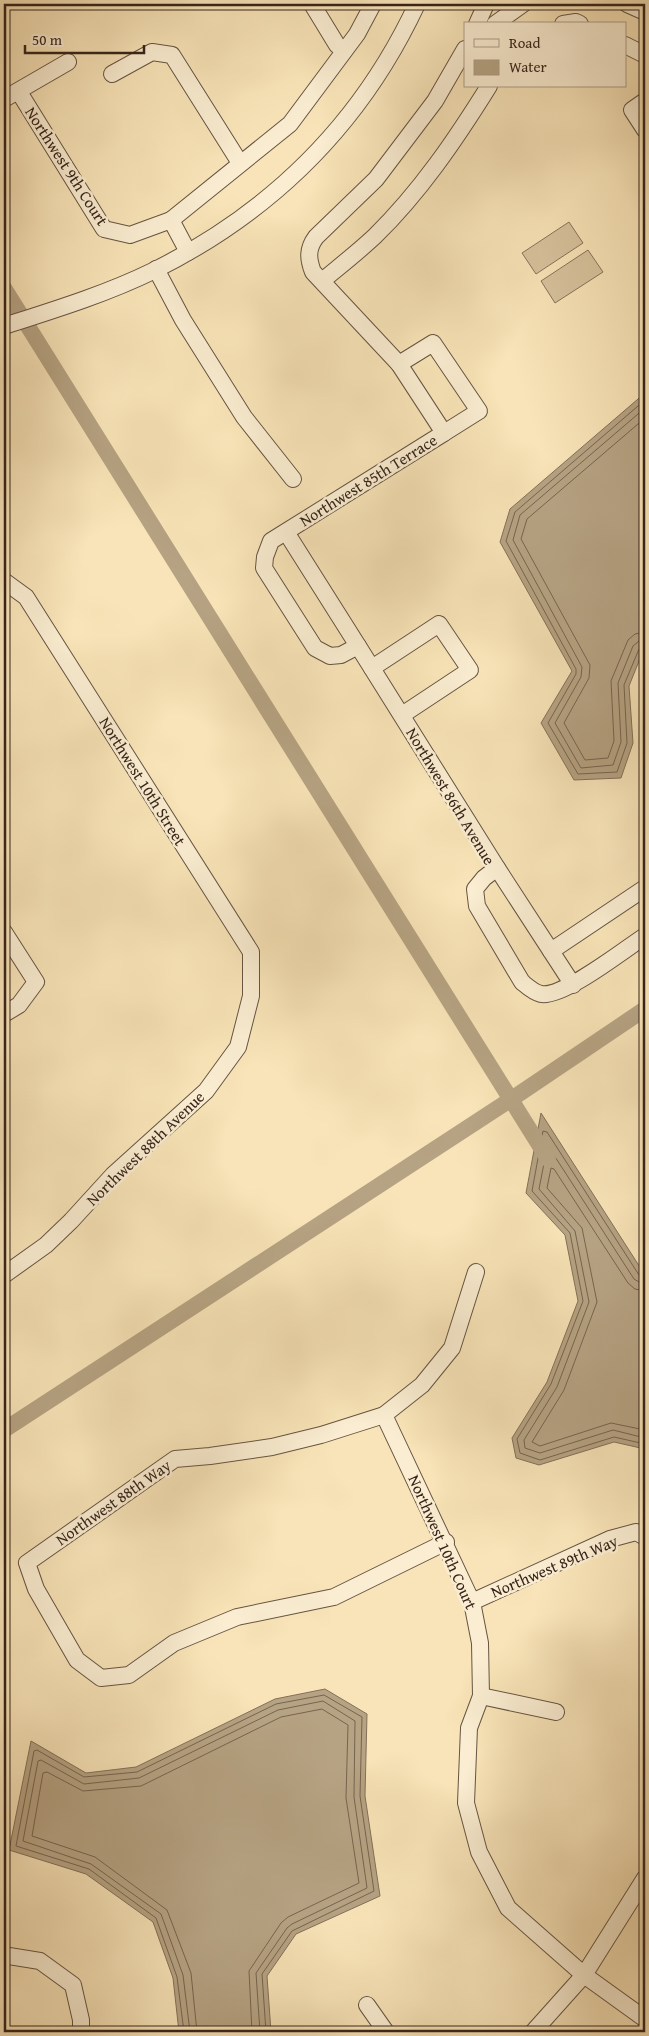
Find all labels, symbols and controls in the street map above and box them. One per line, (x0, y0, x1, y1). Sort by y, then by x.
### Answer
scale bar (25, 22, 144, 54)
legend (464, 22, 626, 88)
text: 50 m (32, 29, 63, 50)
text: Road (509, 32, 540, 53)
text: Water (509, 56, 547, 77)
street label: Northwest 9th Court (19, 102, 115, 231)
street label: Northwest 85th Terrace (294, 428, 442, 532)
street label: Northwest 10th Street (94, 712, 193, 850)
street label: Northwest 86th Avenue (400, 723, 502, 869)
street label: Northwest 88th Avenue (80, 1085, 210, 1211)
street label: Northwest 88th Way (50, 1453, 176, 1551)
street label: Northwest 10th Court (402, 1471, 484, 1614)
street label: Northwest 89th Way (487, 1528, 621, 1604)

